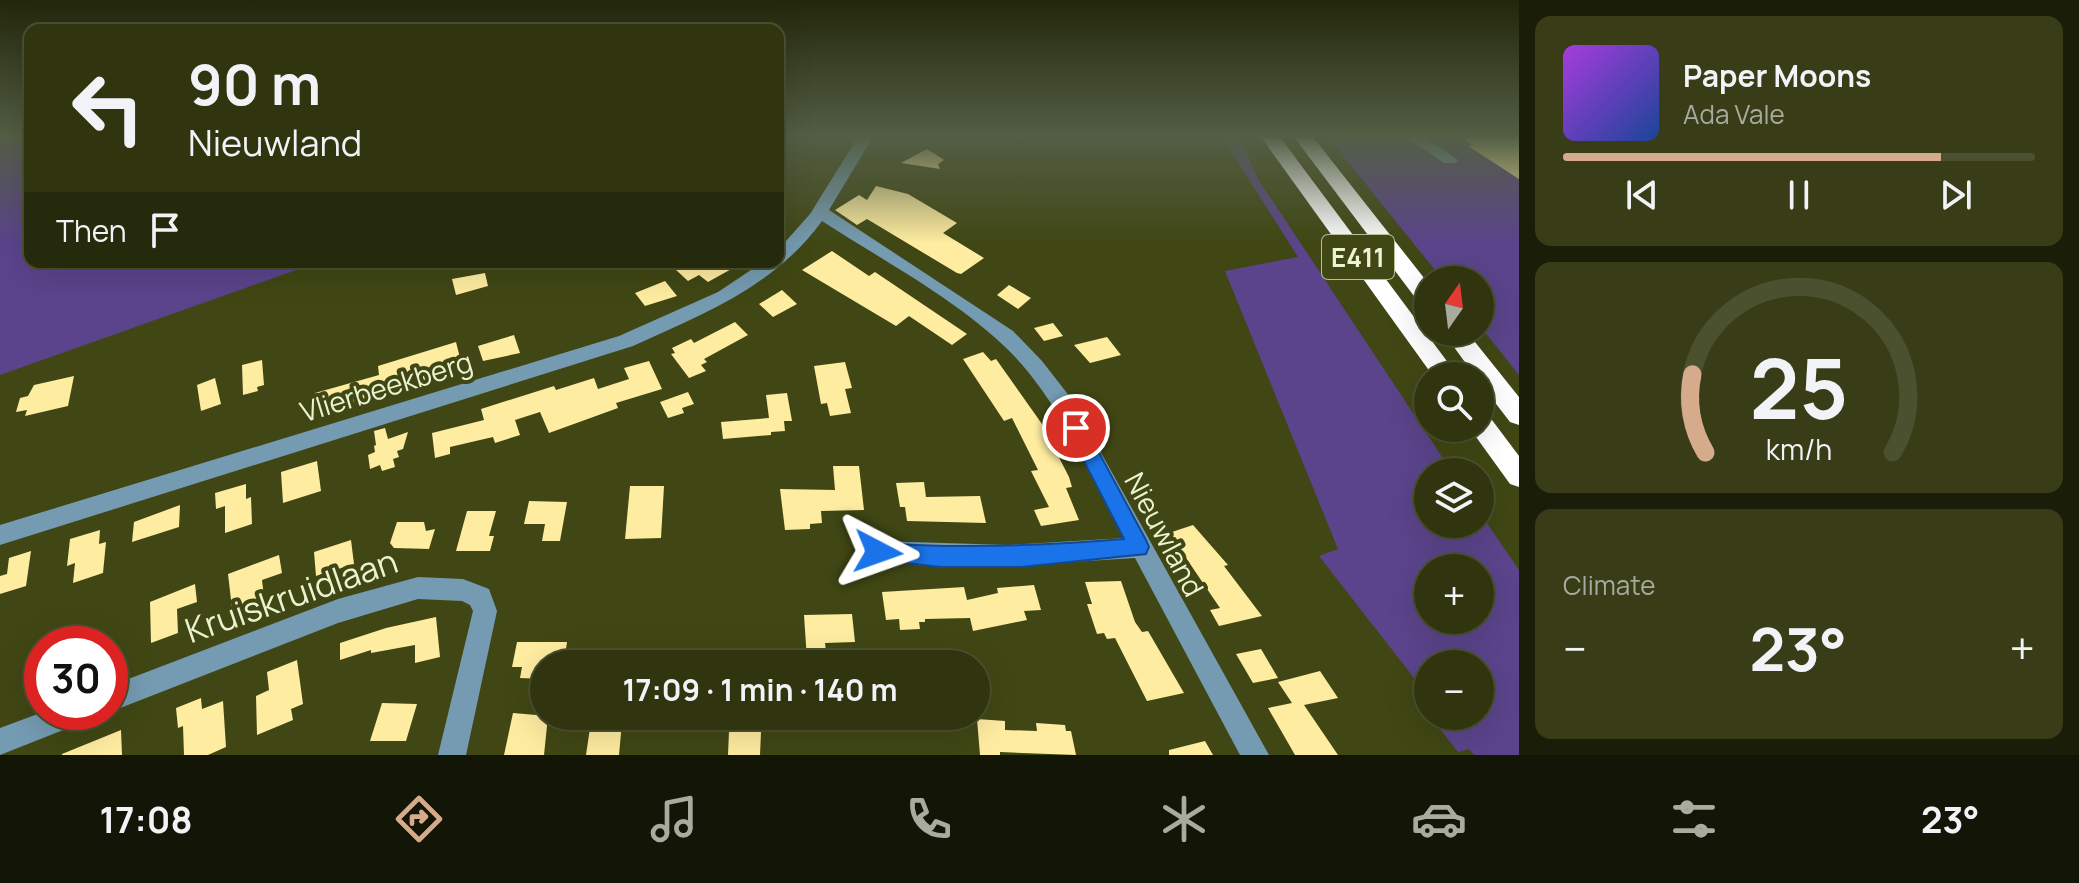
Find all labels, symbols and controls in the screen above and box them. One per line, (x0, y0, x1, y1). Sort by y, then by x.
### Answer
text: 90 m (188, 45, 321, 122)
text: Paper Moons (1683, 55, 1871, 96)
icon: left (56, 56, 160, 160)
text: Ada Vale (1683, 96, 1785, 132)
text: Nieuwland (188, 118, 362, 167)
icon: previous (1620, 173, 1664, 217)
icon: pause (1777, 173, 1821, 217)
icon: next (1934, 173, 1978, 217)
icon: arrive (143, 208, 187, 252)
text: Then (56, 210, 127, 251)
road number: E411 (1322, 235, 1394, 279)
north arrow (1414, 266, 1494, 346)
map controls (1414, 266, 1494, 730)
text: 25 (1750, 330, 1848, 444)
street label: Vlierbeekberg (295, 342, 477, 430)
button: search (1414, 362, 1494, 442)
pin (1042, 394, 1110, 462)
icon: arrive (1054, 406, 1098, 450)
text: km/h (1766, 431, 1832, 470)
button: layers (1414, 458, 1494, 538)
street label: Nieuwland (1116, 465, 1214, 603)
position arrow (836, 510, 920, 594)
street label: Kruiskruidlaan (179, 537, 403, 653)
button: + (1414, 554, 1494, 634)
text: Climate (1563, 567, 1655, 603)
text: 23° (1749, 607, 1847, 689)
text: − (1563, 618, 1587, 678)
text: + (2010, 618, 2035, 678)
speed limit sign: 30 (24, 626, 128, 730)
button: − (1414, 650, 1494, 730)
text: 17:09 · 1 min · 140 m (622, 669, 898, 710)
icon: directions (391, 791, 447, 847)
icon: music (646, 791, 702, 847)
icon: phone (901, 791, 957, 847)
icon: climate (1156, 791, 1212, 847)
icon: car (1411, 791, 1467, 847)
icon: filters (1666, 791, 1722, 847)
text: 17:08 (99, 795, 193, 844)
text: 23° (1921, 795, 1980, 844)

